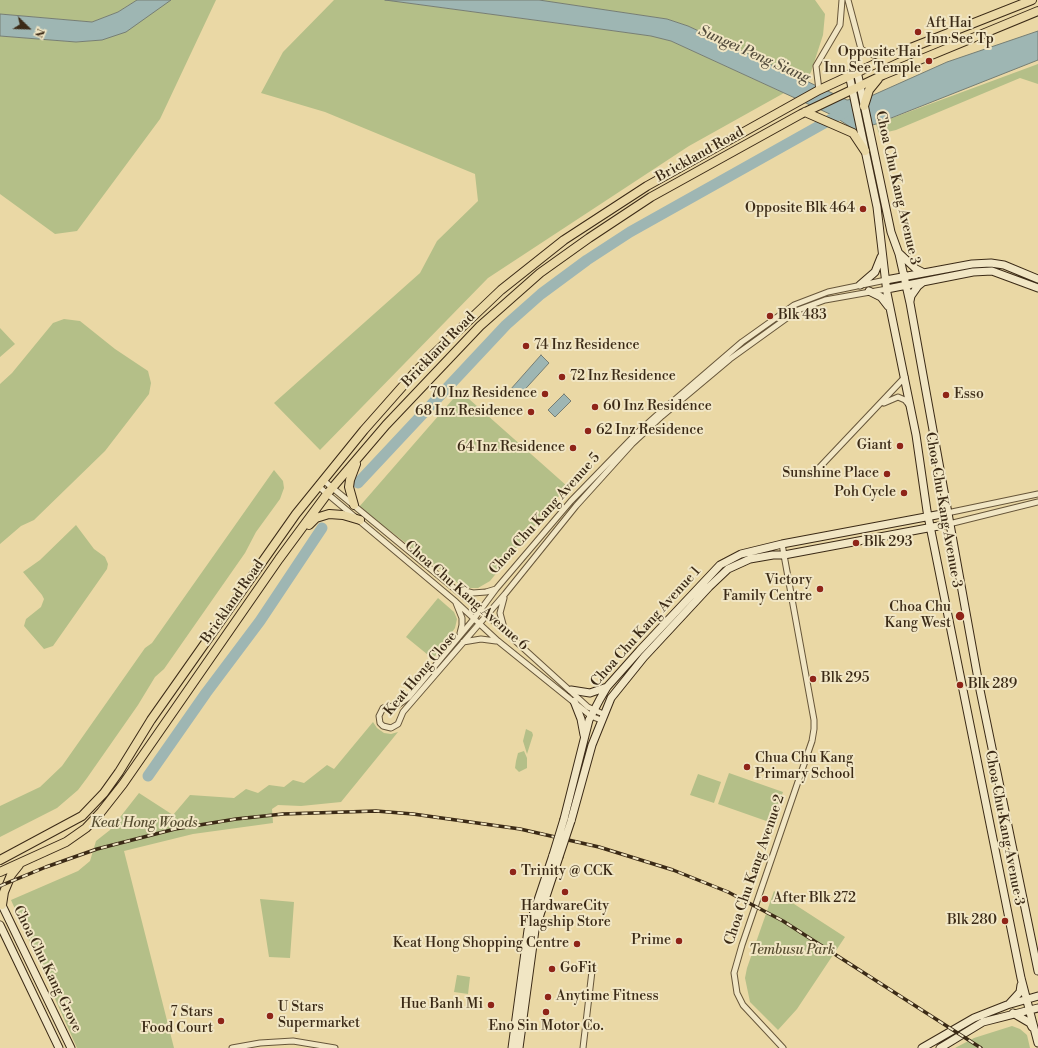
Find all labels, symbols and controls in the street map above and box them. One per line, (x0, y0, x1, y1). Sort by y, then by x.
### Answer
north arrow (8, 8, 48, 48)
place label: Aft Hai Inn See Tp (926, 16, 994, 48)
water label: Sungei Peng Siang (695, 22, 813, 88)
text: N (31, 26, 47, 39)
marker: Aft Hai Inn See Tp (913, 27, 923, 37)
place label: Opposite Hai Inn See Temple (824, 45, 921, 78)
marker: Opposite Hai Inn See Temple (924, 56, 934, 66)
street label: Choa Chu Kang Avenue 3 (871, 109, 923, 267)
street label: Brickland Road (653, 124, 747, 186)
place label: Opposite Blk 464 (745, 201, 855, 217)
marker: Opposite Blk 464 (858, 204, 868, 214)
place label: Blk 483 (778, 308, 827, 324)
street label: Brickland Road (399, 309, 479, 391)
marker: Blk 483 (765, 311, 775, 321)
place label: 74 Inz Residence (534, 338, 640, 354)
marker: 74 Inz Residence (521, 341, 531, 351)
place label: 72 Inz Residence (570, 369, 676, 385)
marker: 72 Inz Residence (557, 372, 567, 382)
place label: 70 Inz Residence (430, 386, 537, 402)
place label: Esso (954, 387, 984, 403)
marker: 70 Inz Residence (540, 389, 550, 399)
marker: Esso (941, 390, 951, 400)
place label: 60 Inz Residence (603, 399, 712, 415)
marker: 60 Inz Residence (590, 402, 600, 412)
place label: 68 Inz Residence (415, 404, 523, 420)
marker: 68 Inz Residence (526, 407, 536, 417)
place label: 62 Inz Residence (596, 423, 703, 439)
marker: 62 Inz Residence (583, 426, 593, 436)
street label: Choa Chu Kang Avenue 3 (921, 431, 965, 589)
place label: Giant (857, 438, 892, 454)
place label: 64 Inz Residence (457, 440, 565, 456)
marker: Giant (895, 441, 905, 451)
marker: 64 Inz Residence (568, 443, 578, 453)
street label: Choa Chu Kang Avenue 5 (486, 450, 604, 578)
place label: Sunshine Place (782, 466, 879, 482)
marker: Sunshine Place (882, 469, 892, 479)
place label: Poh Cycle (834, 485, 896, 501)
marker: Poh Cycle (899, 488, 909, 498)
place label: Blk 293 (864, 535, 912, 551)
street label: Choa Chu Kang Avenue 6 (401, 538, 531, 654)
marker: Blk 293 (851, 538, 861, 548)
street label: Brickland Road (198, 557, 268, 647)
street label: Choa Chu Kang Avenue 1 (588, 563, 704, 691)
place label: Victory Family Centre (723, 573, 812, 606)
marker: Victory Family Centre (815, 584, 825, 594)
place label: Choa Chu Kang West (885, 600, 951, 632)
marker: Choa Chu Kang West (954, 610, 966, 622)
street label: Keat Hong Close (381, 629, 461, 719)
place label: Blk 295 (821, 671, 869, 687)
marker: Blk 295 (808, 674, 818, 684)
place label: Blk 289 (968, 677, 1017, 693)
marker: Blk 289 (955, 680, 965, 690)
street label: Choa Chu Kang Avenue 3 (981, 749, 1027, 907)
place label: Chua Chu Kang Primary School (755, 751, 854, 784)
marker: Chua Chu Kang Primary School (742, 762, 752, 772)
street label: Choa Chu Kang Avenue 2 (721, 793, 789, 947)
park label: Keat Hong Woods (91, 816, 197, 832)
place label: Trinity @ CCK (521, 864, 613, 880)
marker: Trinity @ CCK (508, 867, 518, 877)
marker: HardwareCity Flagship Store (560, 887, 570, 897)
place label: After Blk 272 (773, 891, 856, 907)
marker: After Blk 272 (760, 894, 770, 904)
place label: HardwareCity Flagship Store (519, 899, 611, 932)
street label: Choa Chu Kang Grove (9, 903, 85, 1035)
place label: Blk 280 (947, 913, 997, 929)
marker: Blk 280 (1000, 916, 1010, 926)
place label: Prime (631, 933, 671, 949)
place label: Keat Hong Shopping Centre (393, 936, 569, 952)
marker: Prime (674, 936, 684, 946)
marker: Keat Hong Shopping Centre (572, 939, 582, 949)
park label: Tembusu Park (749, 943, 835, 959)
place label: GoFit (560, 961, 597, 977)
marker: GoFit (547, 964, 557, 974)
place label: Anytime Fitness (556, 989, 659, 1005)
marker: Anytime Fitness (543, 992, 553, 1002)
place label: Hue Banh Mi (400, 997, 483, 1013)
place label: U Stars Supermarket (278, 1000, 360, 1032)
marker: Hue Banh Mi (486, 1000, 496, 1010)
place label: 7 Stars Food Court (141, 1005, 213, 1038)
marker: Eno Sin Motor Co. (541, 1007, 551, 1017)
marker: U Stars Supermarket (265, 1011, 275, 1021)
marker: 7 Stars Food Court (216, 1016, 226, 1026)
place label: Eno Sin Motor Co. (488, 1019, 604, 1035)

